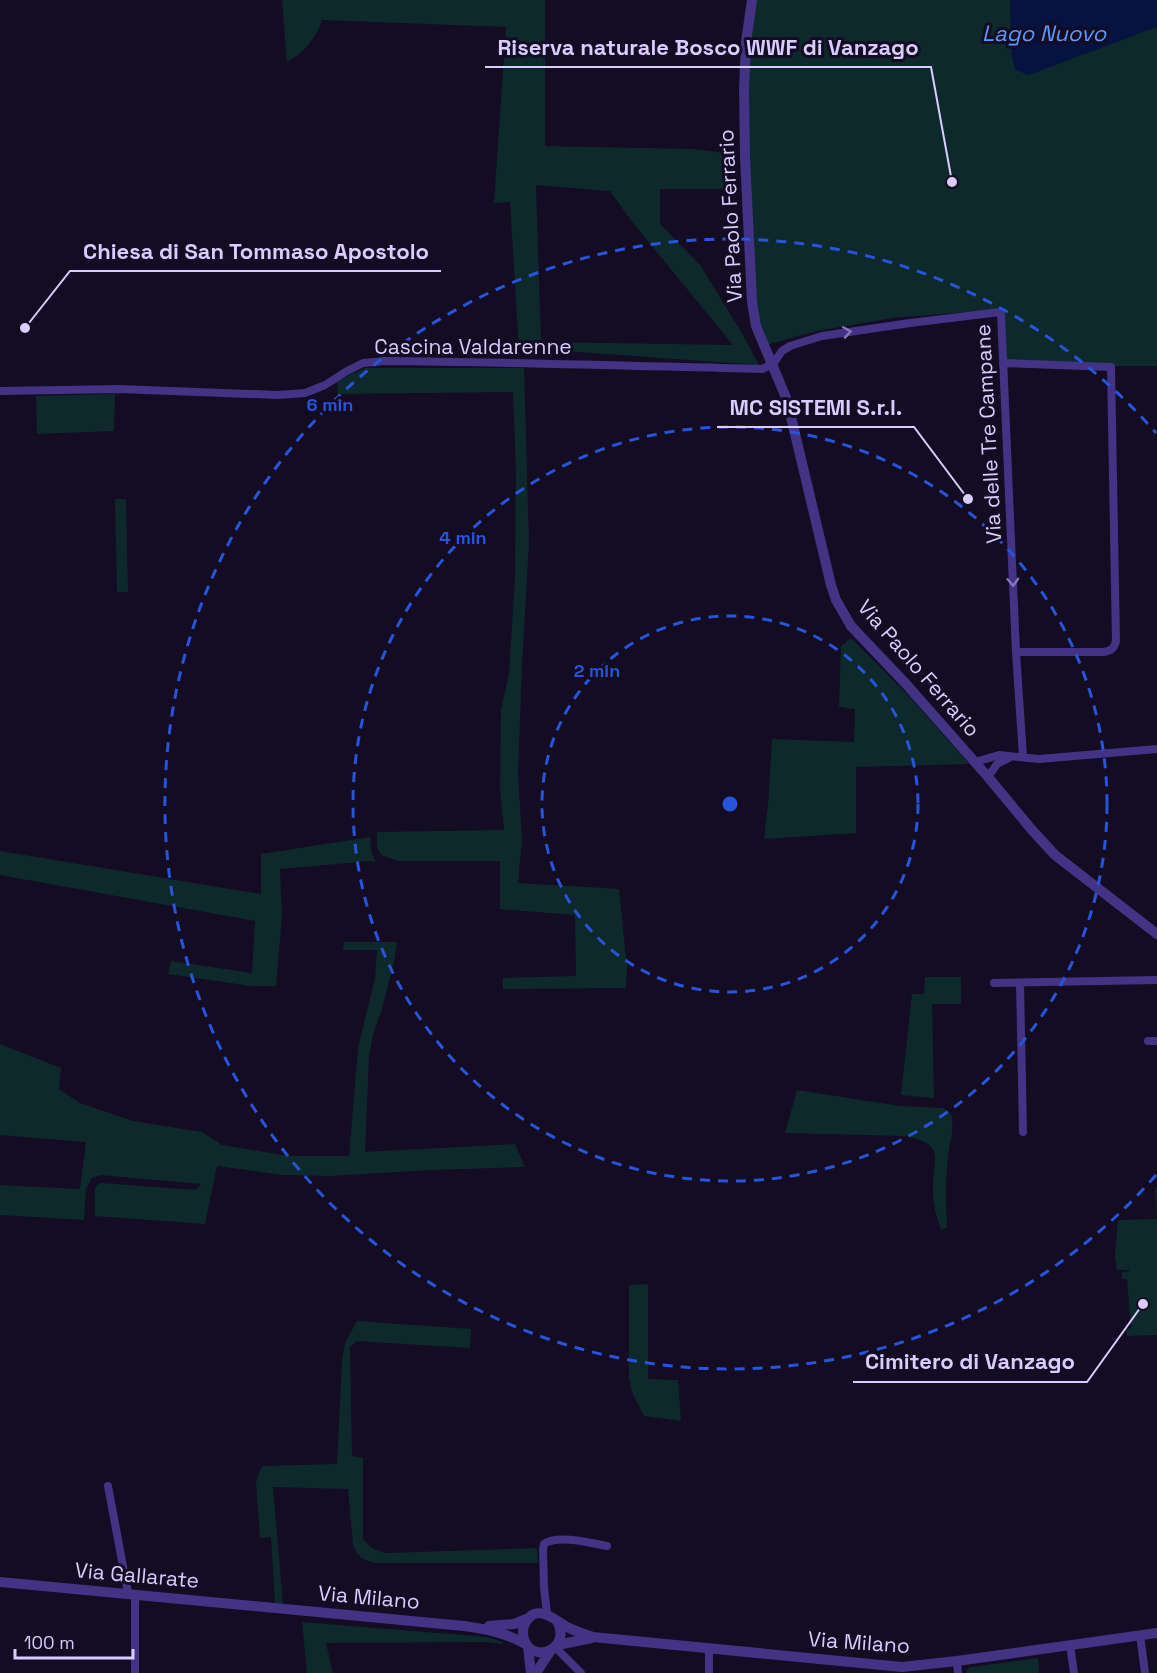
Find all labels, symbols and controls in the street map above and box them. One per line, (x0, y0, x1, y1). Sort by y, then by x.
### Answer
water label: Lago Nuovo (982, 19, 1107, 47)
callout: Riserva naturale Bosco WWF di Vanzago (485, 27, 931, 67)
text: Riserva naturale Bosco WWF di Vanzago (497, 33, 919, 61)
street label: Via Paolo Ferrario (712, 129, 748, 303)
callout: Chiesa di San Tommaso Apostolo (70, 231, 441, 271)
text: Chiesa di San Tommaso Apostolo (83, 237, 429, 265)
street label: Via delle Tre Campane (969, 324, 1007, 544)
one-way arrow (842, 327, 851, 339)
street label: Cascina Valdarenne (374, 333, 572, 360)
callout: MC SISTEMI S.r.l. (717, 387, 914, 427)
text: 6 min (307, 393, 353, 416)
text: MC SISTEMI S.r.l. (730, 393, 902, 421)
text: 4 min (439, 526, 487, 549)
one-way arrow (1006, 578, 1019, 587)
street label: Via Paolo Ferrario (852, 594, 986, 742)
text: 2 min (574, 659, 620, 682)
centre of rings (720, 794, 740, 814)
callout: Cimitero di Vanzago (853, 1342, 1087, 1382)
text: Cimitero di Vanzago (865, 1347, 1075, 1375)
street label: Via Gallarate (74, 1556, 200, 1594)
street label: Via Milano (317, 1579, 421, 1615)
scale bar (15, 1622, 134, 1660)
street label: Via Milano (807, 1625, 911, 1659)
text: 100 m (24, 1631, 75, 1654)

